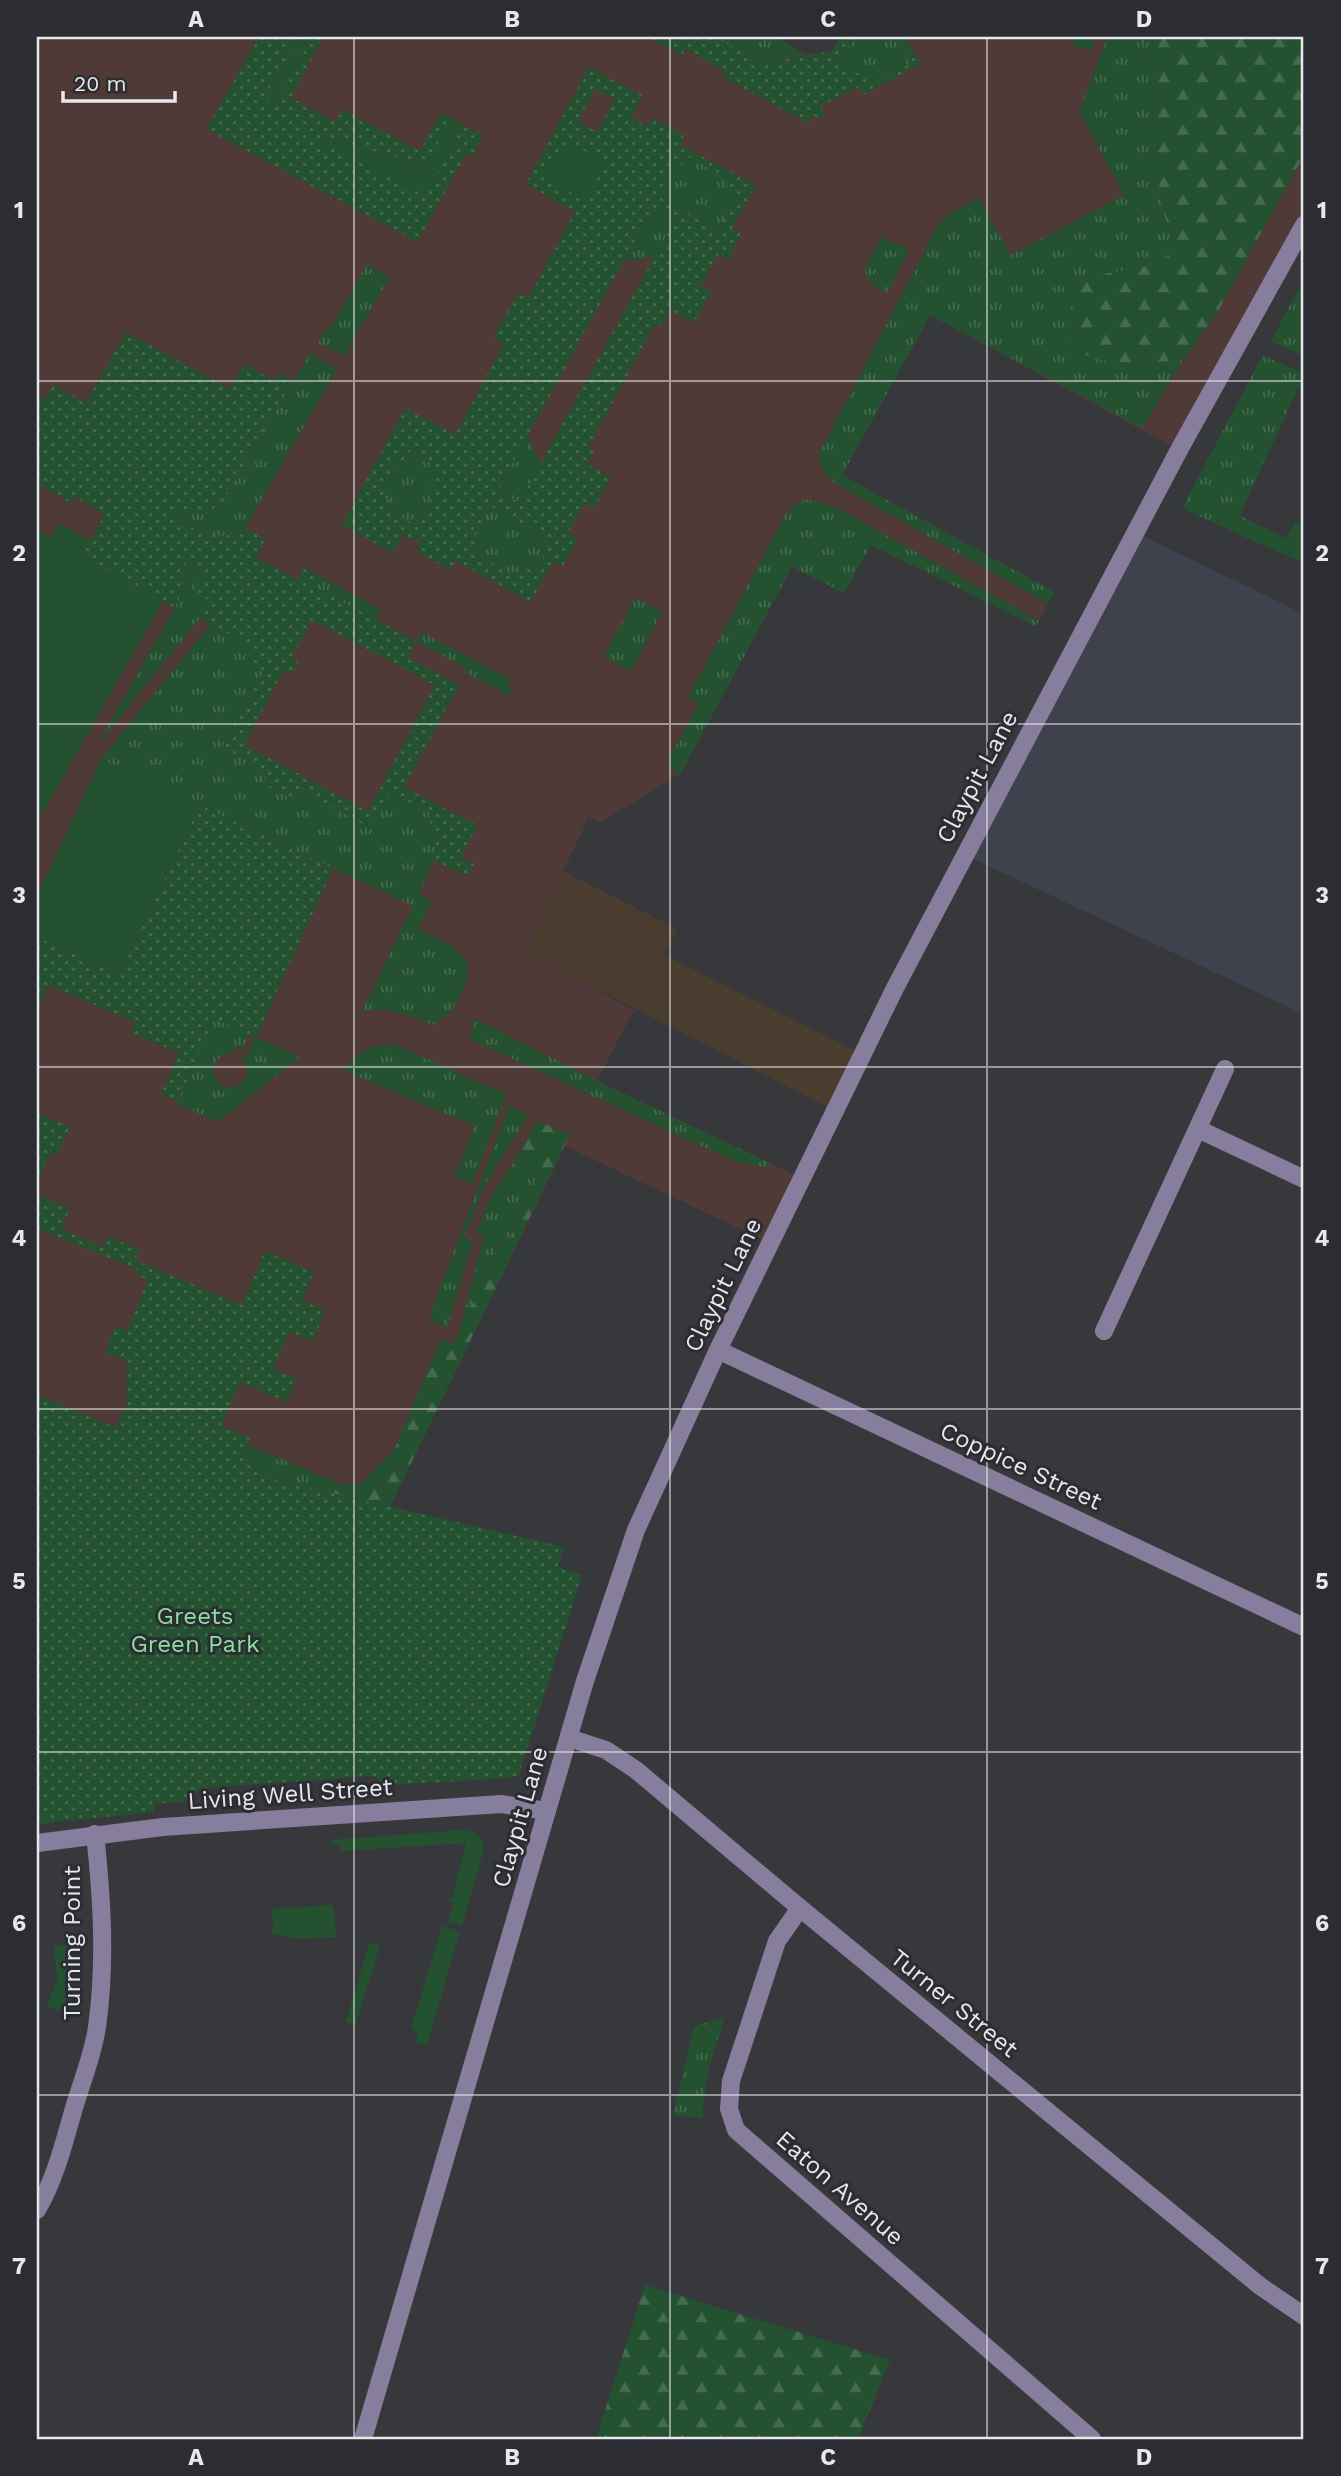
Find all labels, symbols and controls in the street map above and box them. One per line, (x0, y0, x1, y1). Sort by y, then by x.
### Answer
text: A (188, 6, 204, 33)
text: B (504, 6, 520, 33)
text: C (820, 6, 836, 33)
text: D (1136, 6, 1152, 33)
scale bar (63, 60, 175, 104)
text: 20 m (74, 71, 126, 96)
text: 1 (14, 197, 24, 224)
text: 1 (1317, 197, 1327, 224)
text: 2 (12, 540, 26, 567)
text: 2 (1315, 540, 1329, 567)
street label: Claypit Lane (931, 706, 1023, 848)
text: 3 (12, 882, 26, 909)
text: 3 (1315, 882, 1329, 909)
street label: Claypit Lane (679, 1214, 767, 1356)
text: 4 (12, 1225, 27, 1252)
text: 4 (1315, 1225, 1330, 1252)
street label: Coppice Street (936, 1416, 1106, 1516)
text: 5 (12, 1568, 26, 1595)
text: 5 (1315, 1568, 1329, 1595)
park label: Greets Green Park (130, 1602, 260, 1658)
street label: Claypit Lane (487, 1743, 553, 1891)
street label: Living Well Street (187, 1773, 393, 1815)
street label: Turning Point (58, 1866, 86, 2020)
text: 6 (12, 1910, 26, 1937)
text: 6 (1315, 1910, 1329, 1937)
street label: Turner Street (885, 1943, 1023, 2063)
street label: Eaton Avenue (770, 2125, 910, 2251)
text: 7 (12, 2253, 26, 2280)
text: 7 (1315, 2253, 1329, 2280)
text: A (188, 2444, 204, 2471)
text: B (504, 2444, 520, 2471)
text: C (820, 2444, 836, 2471)
text: D (1136, 2444, 1152, 2471)

